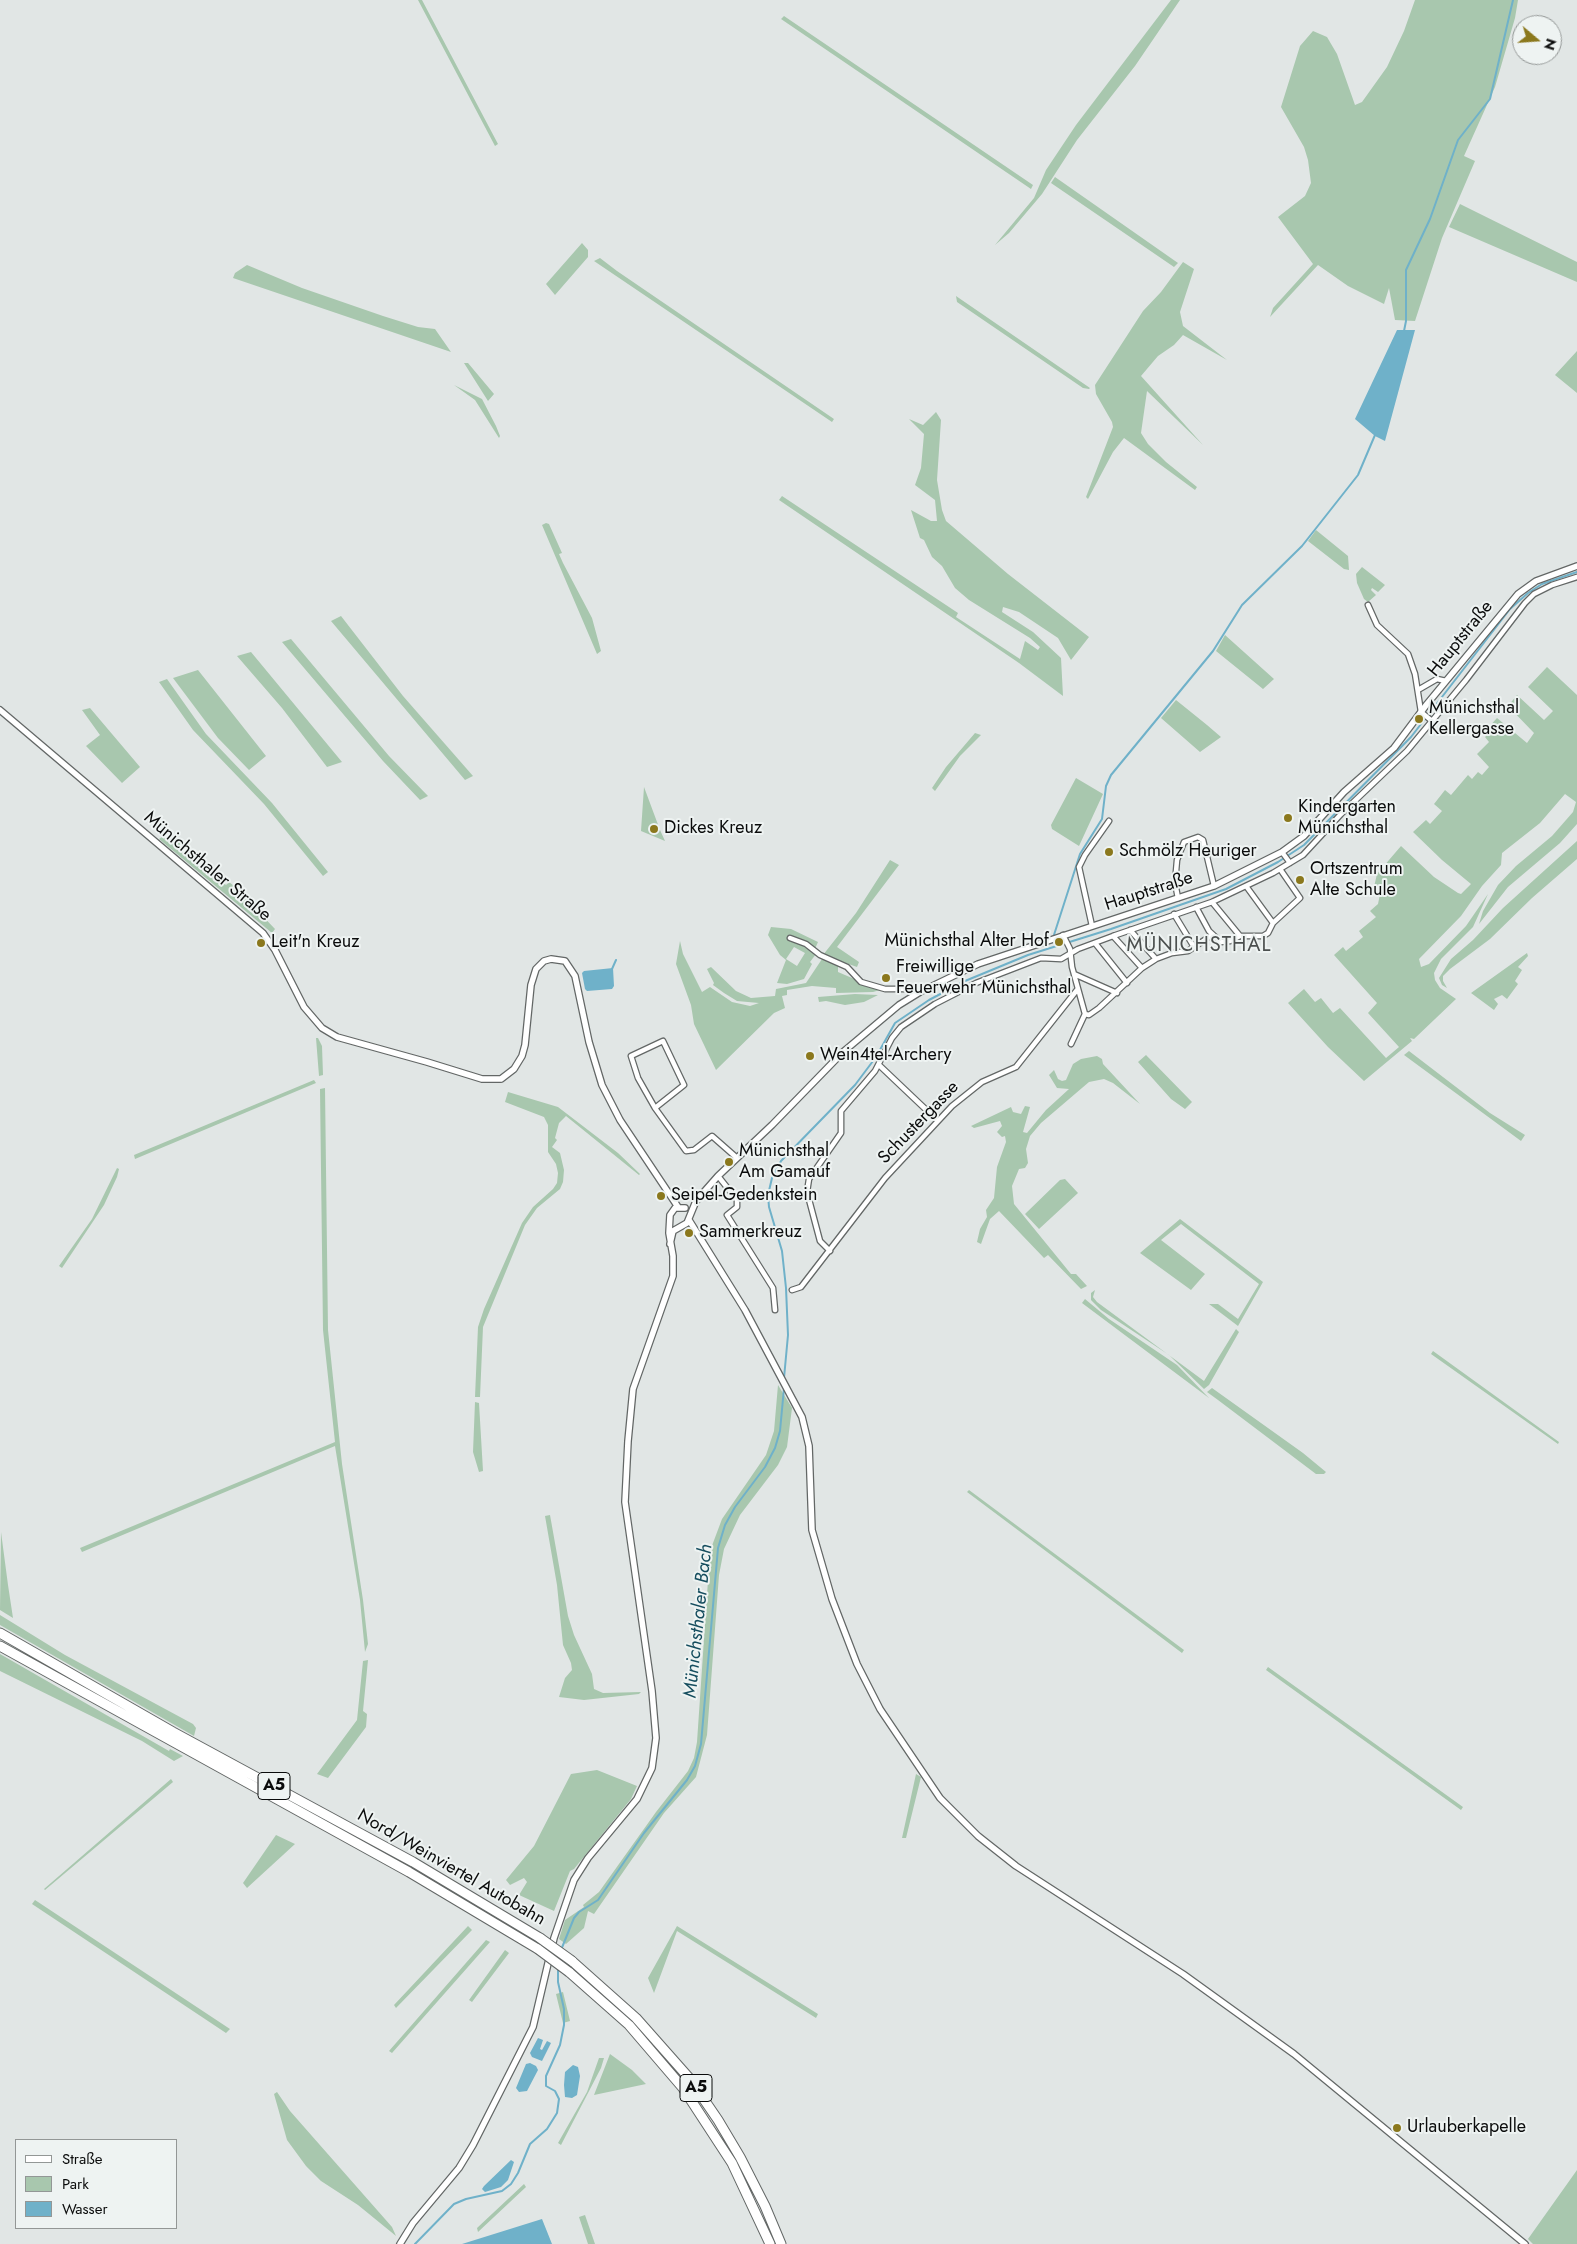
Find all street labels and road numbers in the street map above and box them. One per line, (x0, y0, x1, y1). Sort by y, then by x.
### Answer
street label: Hauptstraße (1424, 597, 1498, 681)
street label: Münichsthaler Straße (139, 808, 275, 926)
street label: Hauptstraße (1102, 868, 1196, 916)
street label: Schustergasse (874, 1077, 964, 1169)
road number: A5 (258, 1772, 290, 1800)
street label: Nord/Weinviertel Autobahn (353, 1805, 549, 1931)
road number: A5 (680, 2074, 712, 2102)

